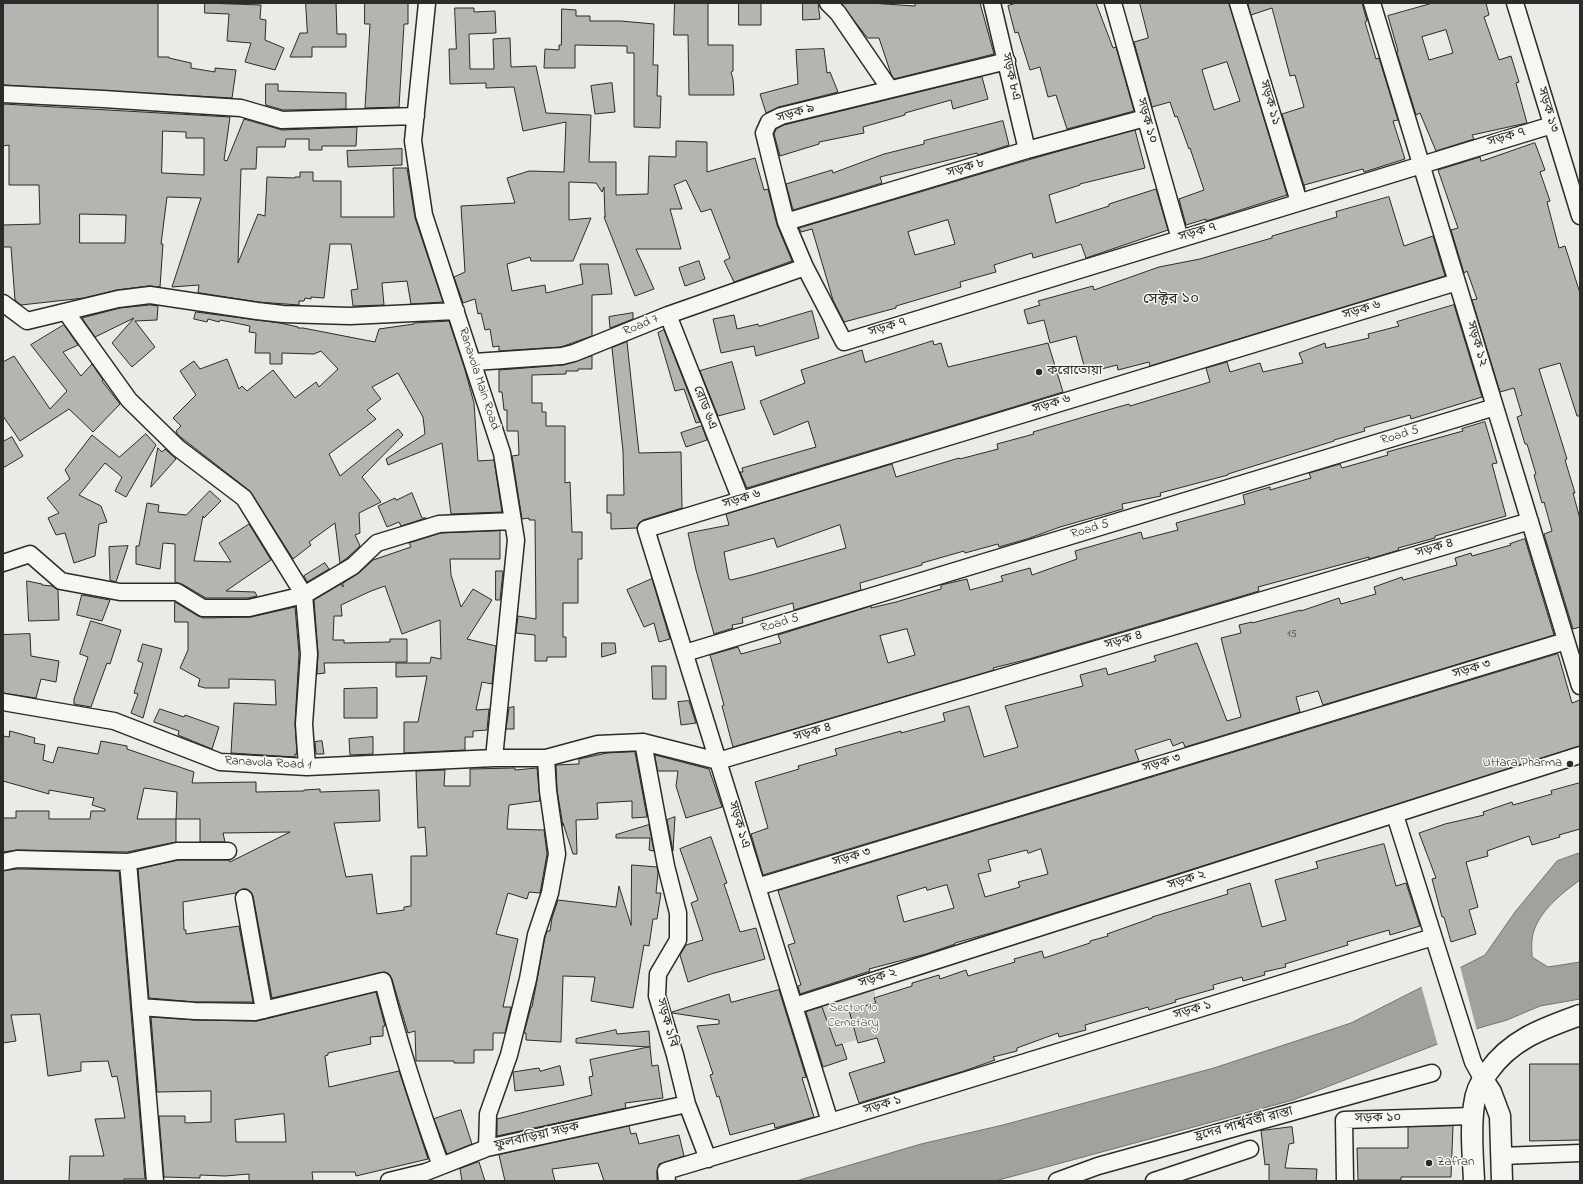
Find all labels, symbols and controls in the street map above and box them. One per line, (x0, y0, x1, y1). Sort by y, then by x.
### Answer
street label: সড়ক ৮এ (997, 52, 1023, 102)
street label: সড়ক ১১ (1255, 78, 1283, 128)
street label: সড়ক ১৩ (1533, 85, 1561, 135)
street label: সড়ক ১০ (1132, 97, 1160, 145)
street label: সড়ক ৯ (775, 101, 817, 127)
street label: সড়ক ৭ (1486, 125, 1528, 151)
street label: সড়ক ৮ (945, 156, 987, 182)
street label: সড়ক ৭ (1177, 220, 1219, 246)
district label: সেক্টর ১০ (1143, 292, 1199, 310)
street label: সড়ক ৬ (1341, 298, 1383, 324)
street label: Road 7 (621, 312, 661, 340)
street label: সড়ক ৭ (867, 315, 909, 341)
street label: সড়ক ১২ (1462, 319, 1490, 369)
street label: Ranavola Main Road (454, 326, 502, 432)
place label: করোতোয়া (1047, 364, 1102, 380)
marker: করোতোয়া (1034, 367, 1044, 377)
street label: রোড ৬এ (689, 384, 719, 432)
street label: সড়ক ৬ (1031, 392, 1073, 418)
street label: Road 5 (1379, 423, 1421, 449)
street label: সড়ক ৬ (721, 487, 763, 513)
street label: Road 5 (1069, 517, 1111, 543)
street label: সড়ক ৪ (1414, 536, 1456, 562)
street label: Road 5 (759, 611, 801, 637)
street label: সড়ক ৪ (1103, 628, 1145, 654)
house number: 15 (1287, 628, 1297, 642)
street label: সড়ক ৩ (1451, 657, 1493, 683)
street label: সড়ক ৪ (792, 720, 834, 746)
street label: সড়ক ৩ (1141, 751, 1183, 777)
street label: Ranavola Road 1 (224, 754, 312, 774)
place label: Uttara Pharma (1483, 756, 1562, 772)
marker: Uttara Pharma (1565, 759, 1575, 769)
street label: সড়ক ১এ (723, 800, 753, 850)
street label: সড়ক ৩ (831, 845, 873, 871)
street label: সড়ক ২ (1166, 868, 1208, 894)
street label: সড়ক ২ (857, 966, 899, 992)
street label: সড়ক ১বি (652, 997, 680, 1049)
street label: সড়ক ১ (1172, 998, 1214, 1024)
park label: Sector 10 Cemetary (827, 1001, 879, 1032)
street label: সড়ক ১ (862, 1093, 904, 1119)
street label: হ্রদের পার্শ্ববর্তী রাস্তা (1193, 1104, 1295, 1146)
street label: সড়ক ১০ (1355, 1111, 1401, 1127)
street label: ফুলবাড়িয়া সড়ক (493, 1120, 581, 1154)
place label: Zafran (1437, 1155, 1475, 1171)
marker: Zafran (1424, 1158, 1434, 1168)

